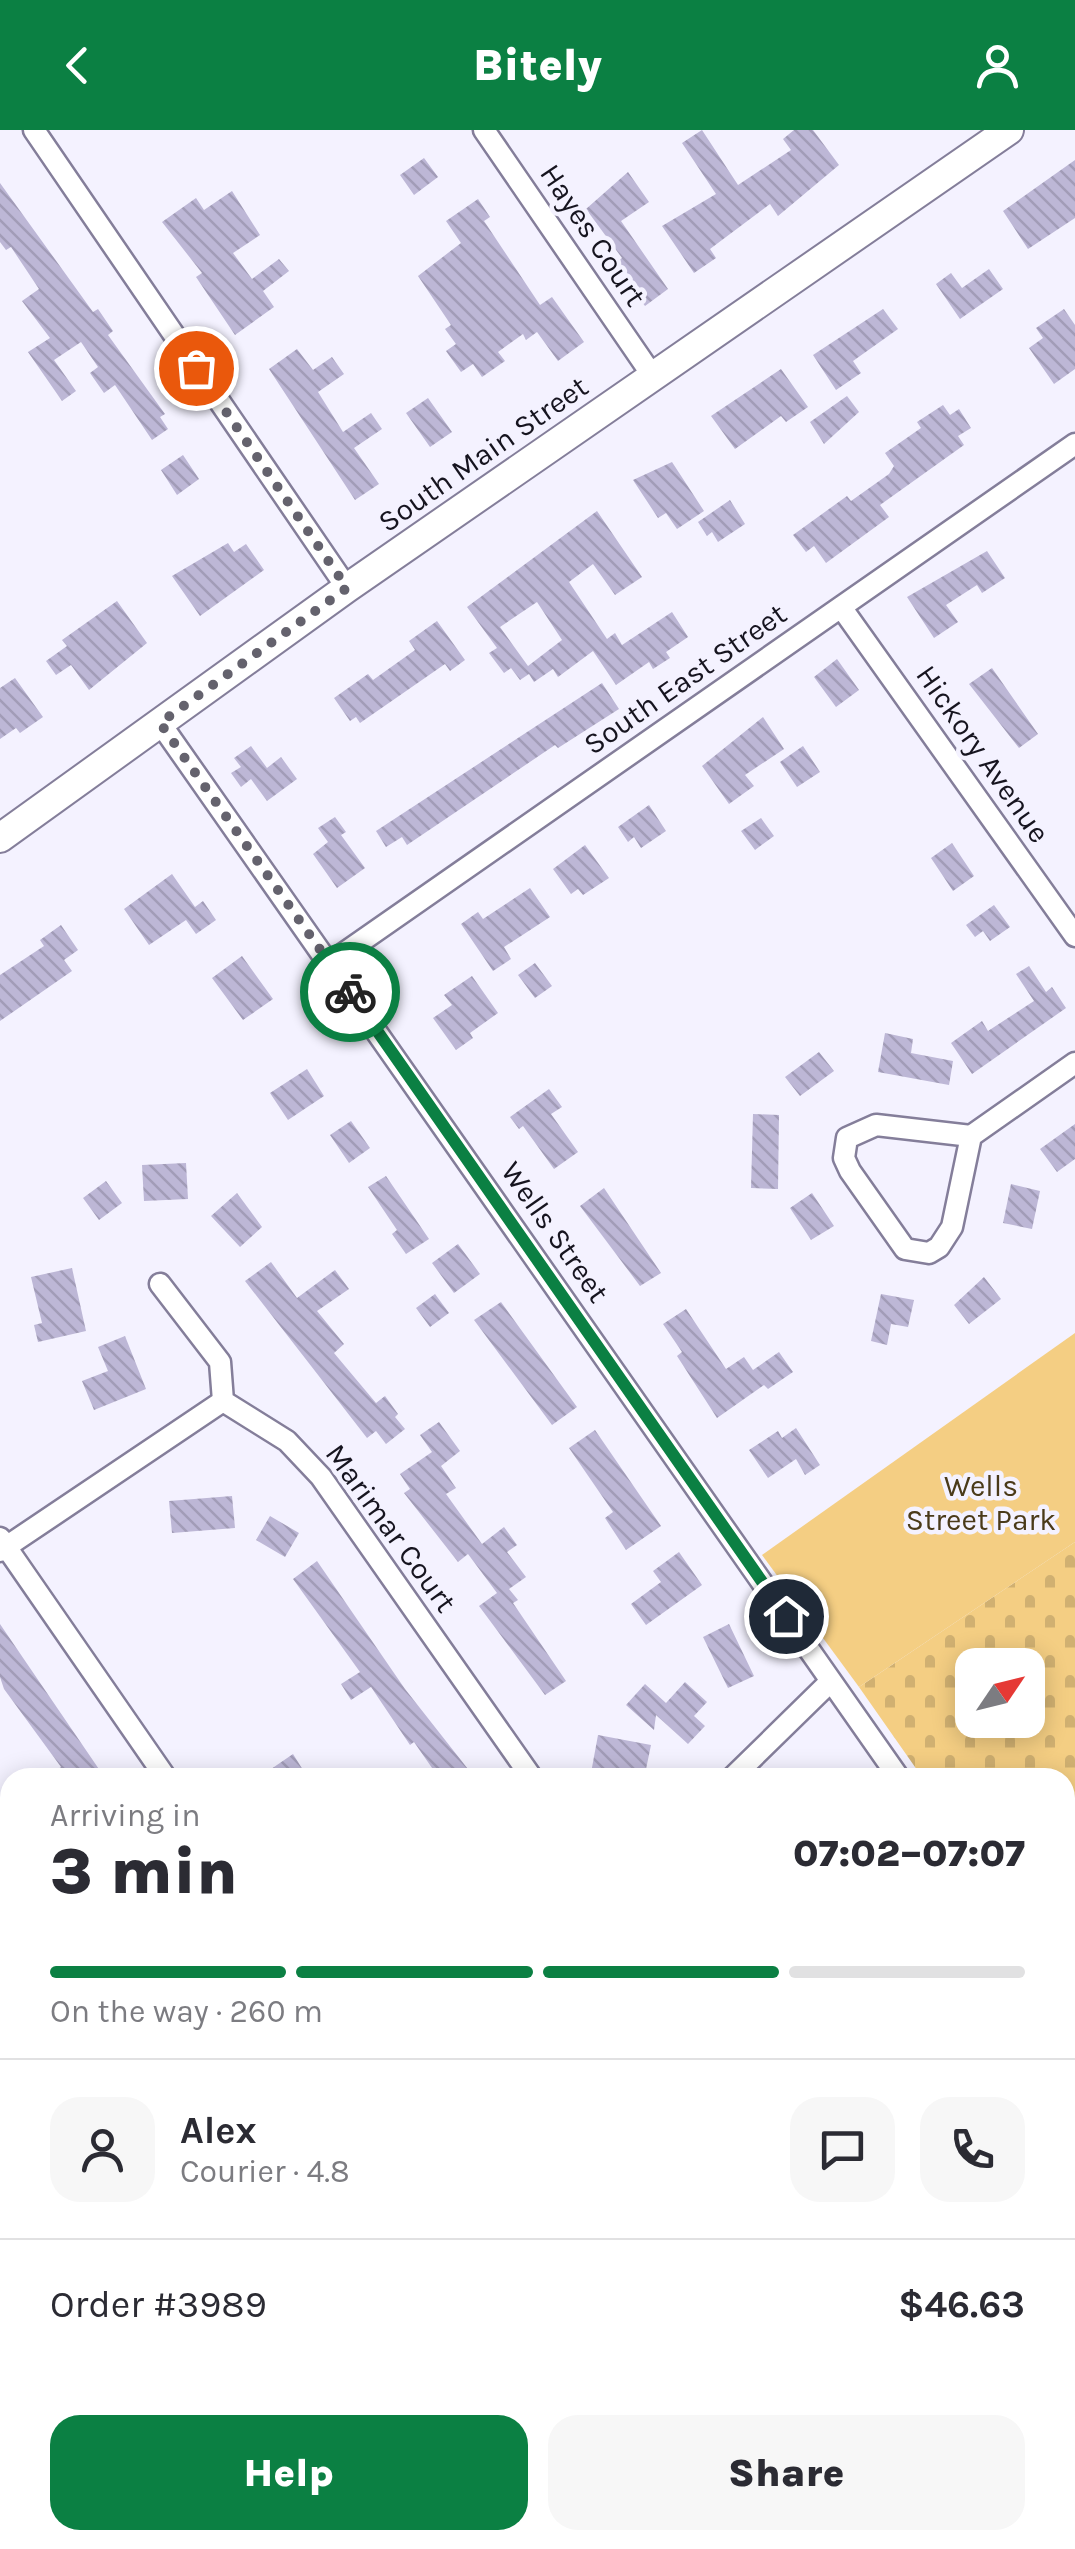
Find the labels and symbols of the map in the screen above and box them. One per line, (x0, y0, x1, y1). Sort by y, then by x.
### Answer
street label: Hayes Court (532, 157, 654, 313)
pin (154, 326, 239, 411)
street label: South Main Street (371, 368, 595, 540)
street label: South East Street (577, 596, 793, 762)
street label: Hickory Avenue (908, 658, 1058, 850)
courier (300, 942, 400, 1042)
street label: Wells Street (493, 1155, 617, 1309)
street label: Marimar Court (318, 1437, 464, 1619)
park label: Wells Street Park (906, 1468, 1056, 1538)
pin (744, 1574, 829, 1659)
north arrow (955, 1648, 1045, 1738)

